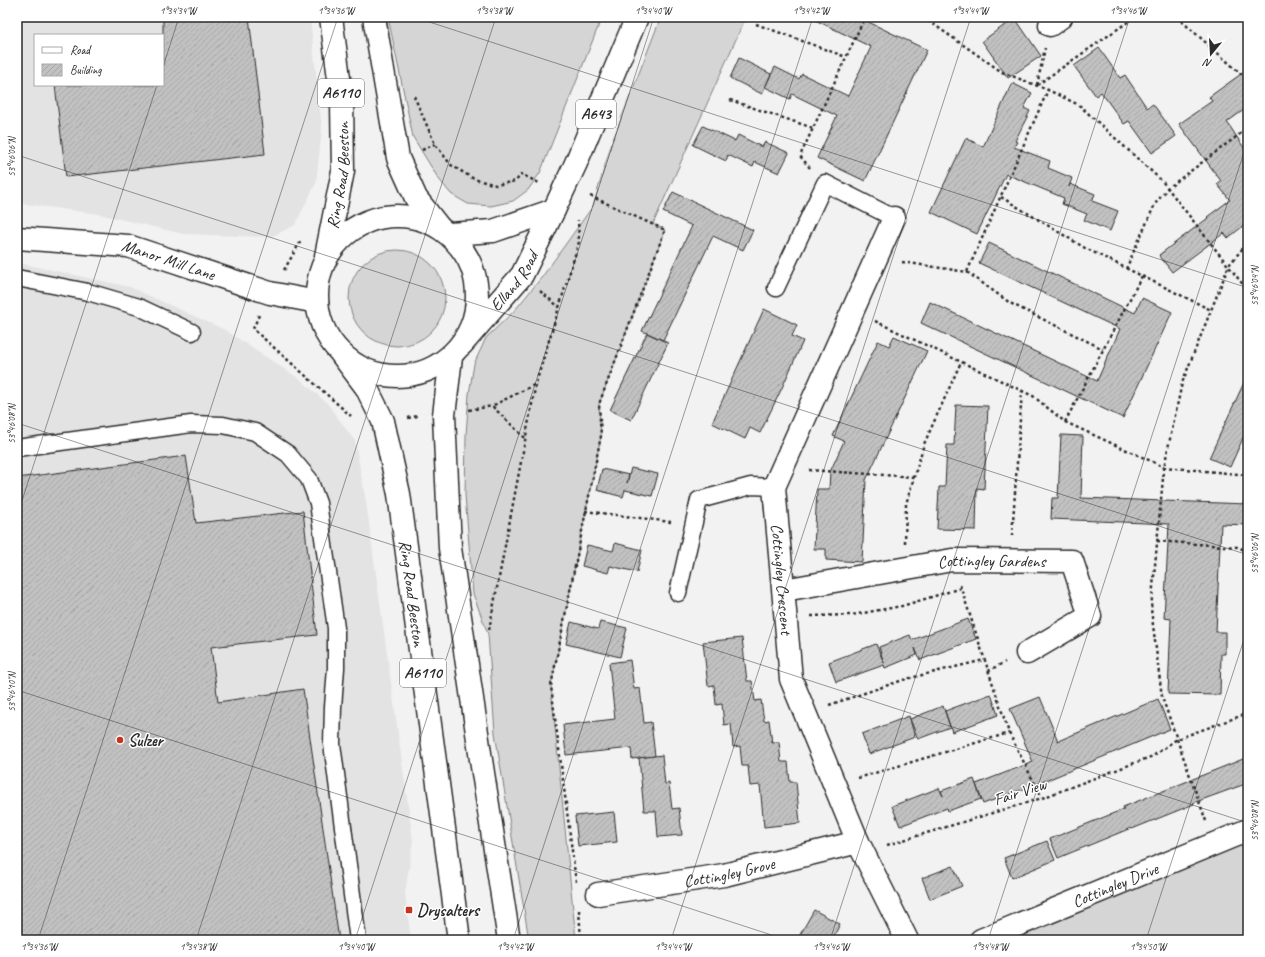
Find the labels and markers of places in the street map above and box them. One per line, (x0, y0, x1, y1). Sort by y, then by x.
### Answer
place label: Sulzer (128, 730, 165, 751)
marker: Sulzer (115, 735, 125, 745)
place label: Drysalters (417, 900, 481, 921)
marker: Drysalters (404, 905, 414, 915)

